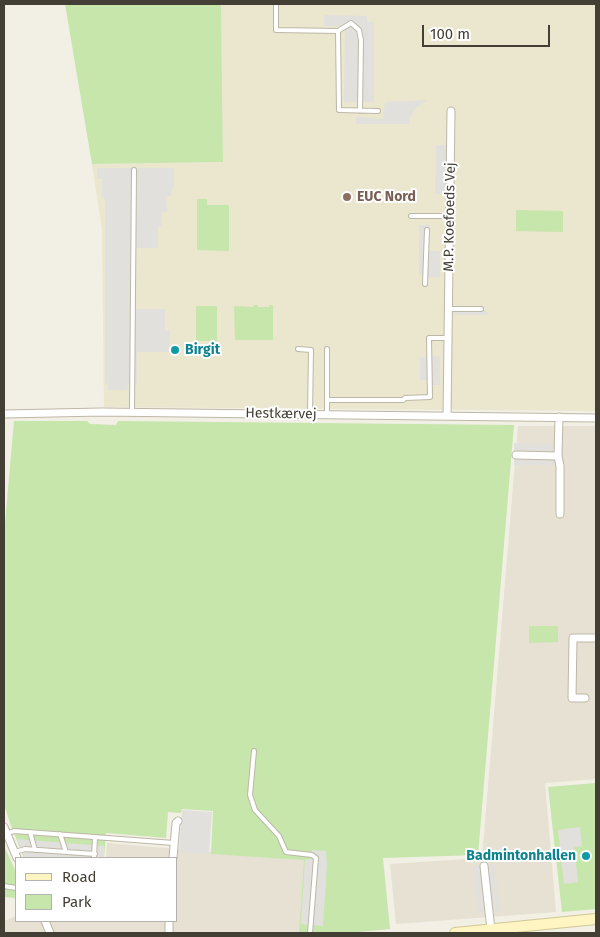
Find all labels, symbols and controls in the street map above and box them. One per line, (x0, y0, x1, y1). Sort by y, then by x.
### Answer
scale bar (425, 15, 552, 47)
text: 100 m (430, 25, 470, 43)
street label: M.P. Koefoeds Vej (441, 162, 459, 272)
place label: EUC Nord (357, 189, 416, 205)
marker: EUC Nord (341, 191, 353, 203)
place label: Birgit (185, 342, 220, 358)
marker: Birgit (169, 344, 181, 356)
street label: Hestkærvej (245, 405, 317, 423)
place label: Badmintonhallen (466, 848, 576, 864)
marker: Badmintonhallen (580, 850, 592, 862)
legend (15, 857, 178, 922)
text: Road (62, 868, 97, 886)
text: Park (62, 893, 92, 911)

